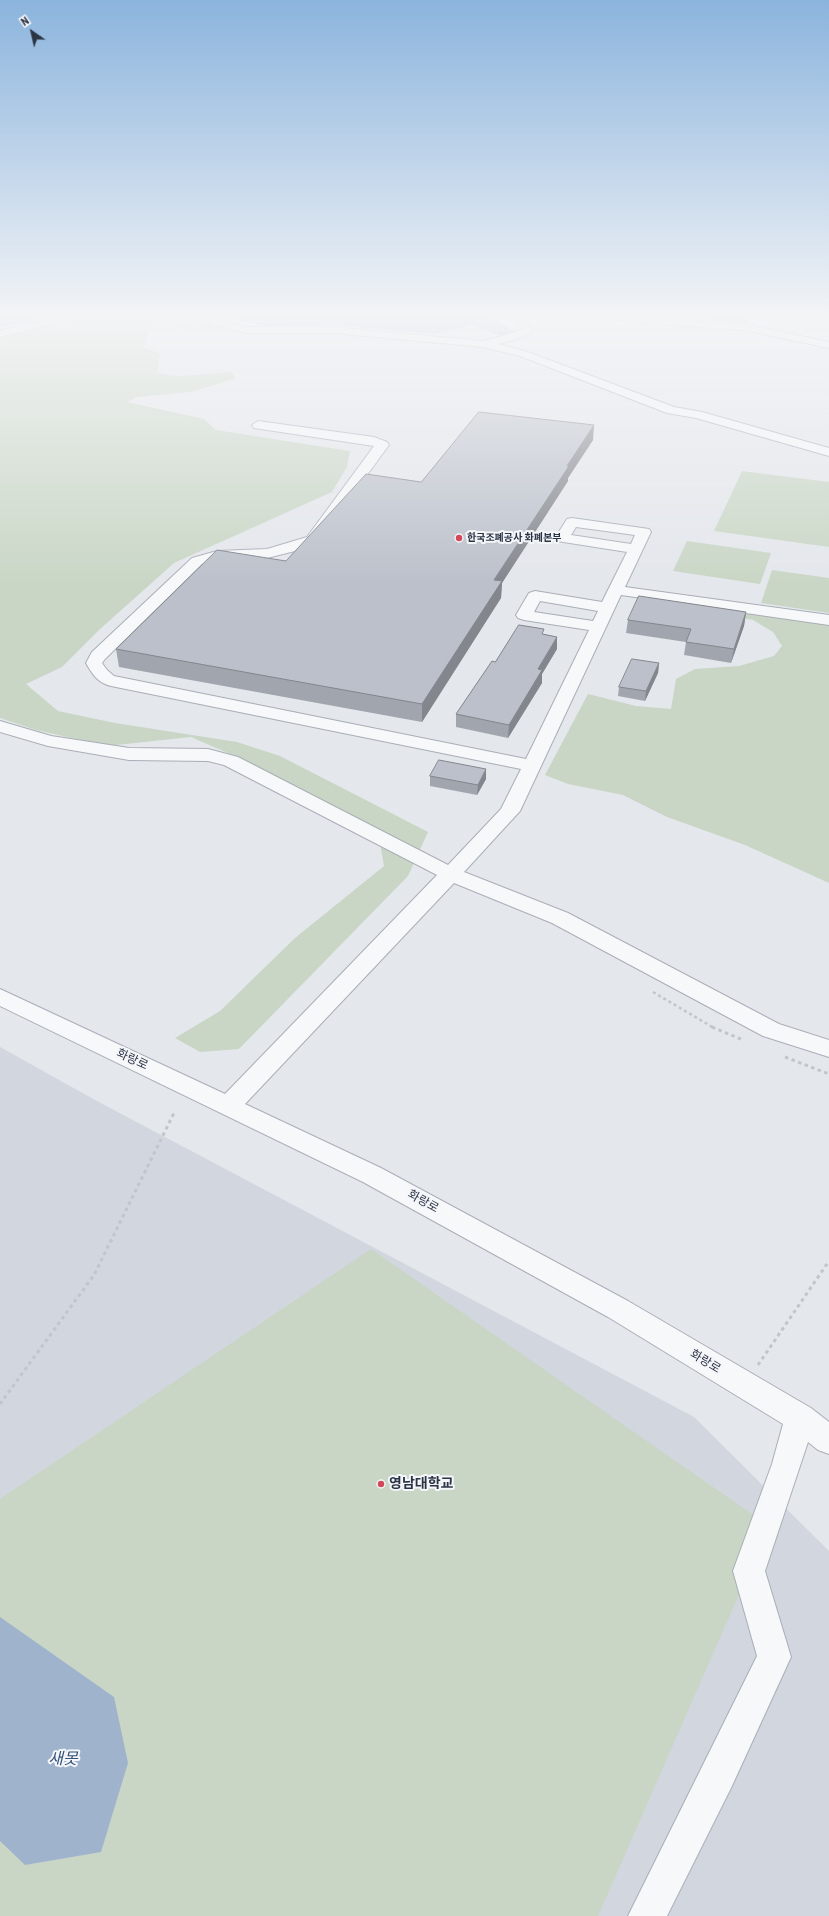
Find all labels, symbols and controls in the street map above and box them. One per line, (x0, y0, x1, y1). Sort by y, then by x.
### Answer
north arrow (12, 12, 52, 52)
text: N (19, 14, 31, 29)
place label: 한국조폐공사 화폐본부 (467, 532, 561, 544)
marker: 한국조폐공사 화폐본부 (454, 533, 464, 543)
street label: 화랑로 (114, 1046, 150, 1074)
street label: 화랑로 (405, 1188, 441, 1216)
street label: 화랑로 (687, 1347, 723, 1377)
place label: 영남대학교 (389, 1476, 453, 1492)
marker: 영남대학교 (376, 1479, 386, 1489)
water label: 새못 (48, 1750, 78, 1770)

